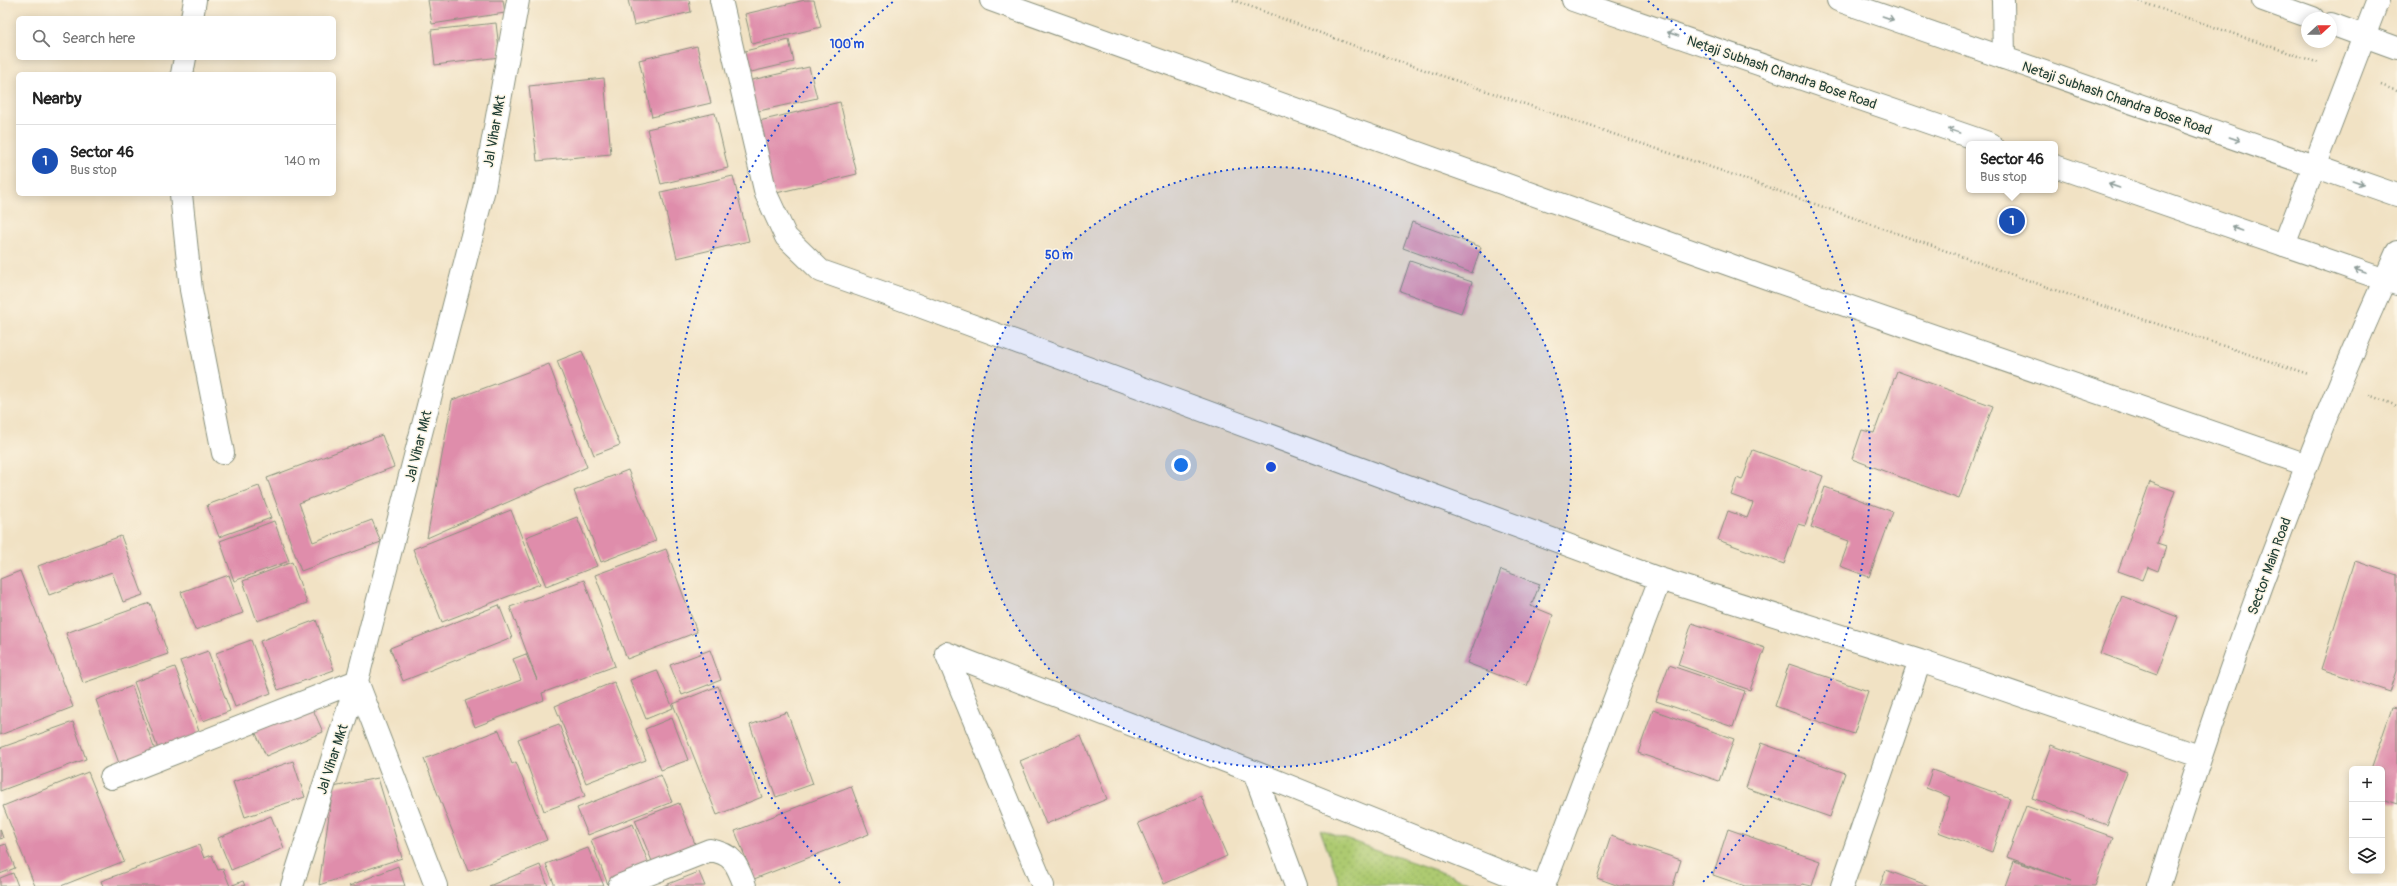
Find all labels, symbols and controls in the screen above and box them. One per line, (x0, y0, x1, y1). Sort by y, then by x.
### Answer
north arrow (2301, 12, 2337, 48)
one-way arrow (1882, 14, 1894, 22)
search box (16, 16, 336, 60)
icon: search (30, 27, 52, 49)
text: Search here (62, 29, 135, 48)
one-way arrow (1667, 30, 1679, 38)
street label: Netaji Subhash Chandra Bose Road (1685, 32, 1879, 113)
text: 100 m (830, 37, 865, 52)
street label: Netaji Subhash Chandra Bose Road (2020, 58, 2214, 139)
text: Nearby (32, 88, 81, 109)
street label: Jal Vihar Mkt (480, 93, 509, 169)
one-way arrow (1949, 127, 1961, 135)
one-way arrow (2229, 136, 2241, 144)
popup (1966, 141, 2058, 193)
text: Sector 46 (70, 143, 134, 162)
text: Sector 46 (1980, 150, 2044, 169)
text: 1 (42, 153, 48, 169)
text: 140 m (284, 153, 320, 169)
text: Bus stop (70, 162, 117, 178)
text: Bus stop (1980, 169, 2027, 185)
one-way arrow (2351, 179, 2364, 186)
one-way arrow (2109, 182, 2121, 190)
pin: 1 (1999, 206, 2025, 236)
one-way arrow (2232, 224, 2244, 232)
text: 50 m (1045, 248, 1073, 263)
one-way arrow (2355, 267, 2367, 275)
street label: Jal Vihar Mkt (401, 408, 436, 484)
your location (1171, 455, 1191, 475)
centre of rings (1264, 460, 1278, 474)
street label: Sector Main Road (2244, 515, 2295, 617)
street label: Jal Vihar Mkt (313, 721, 352, 797)
map controls (2349, 766, 2385, 874)
button: + (2349, 766, 2385, 802)
button: − (2349, 802, 2385, 838)
button: layers (2349, 838, 2385, 874)

